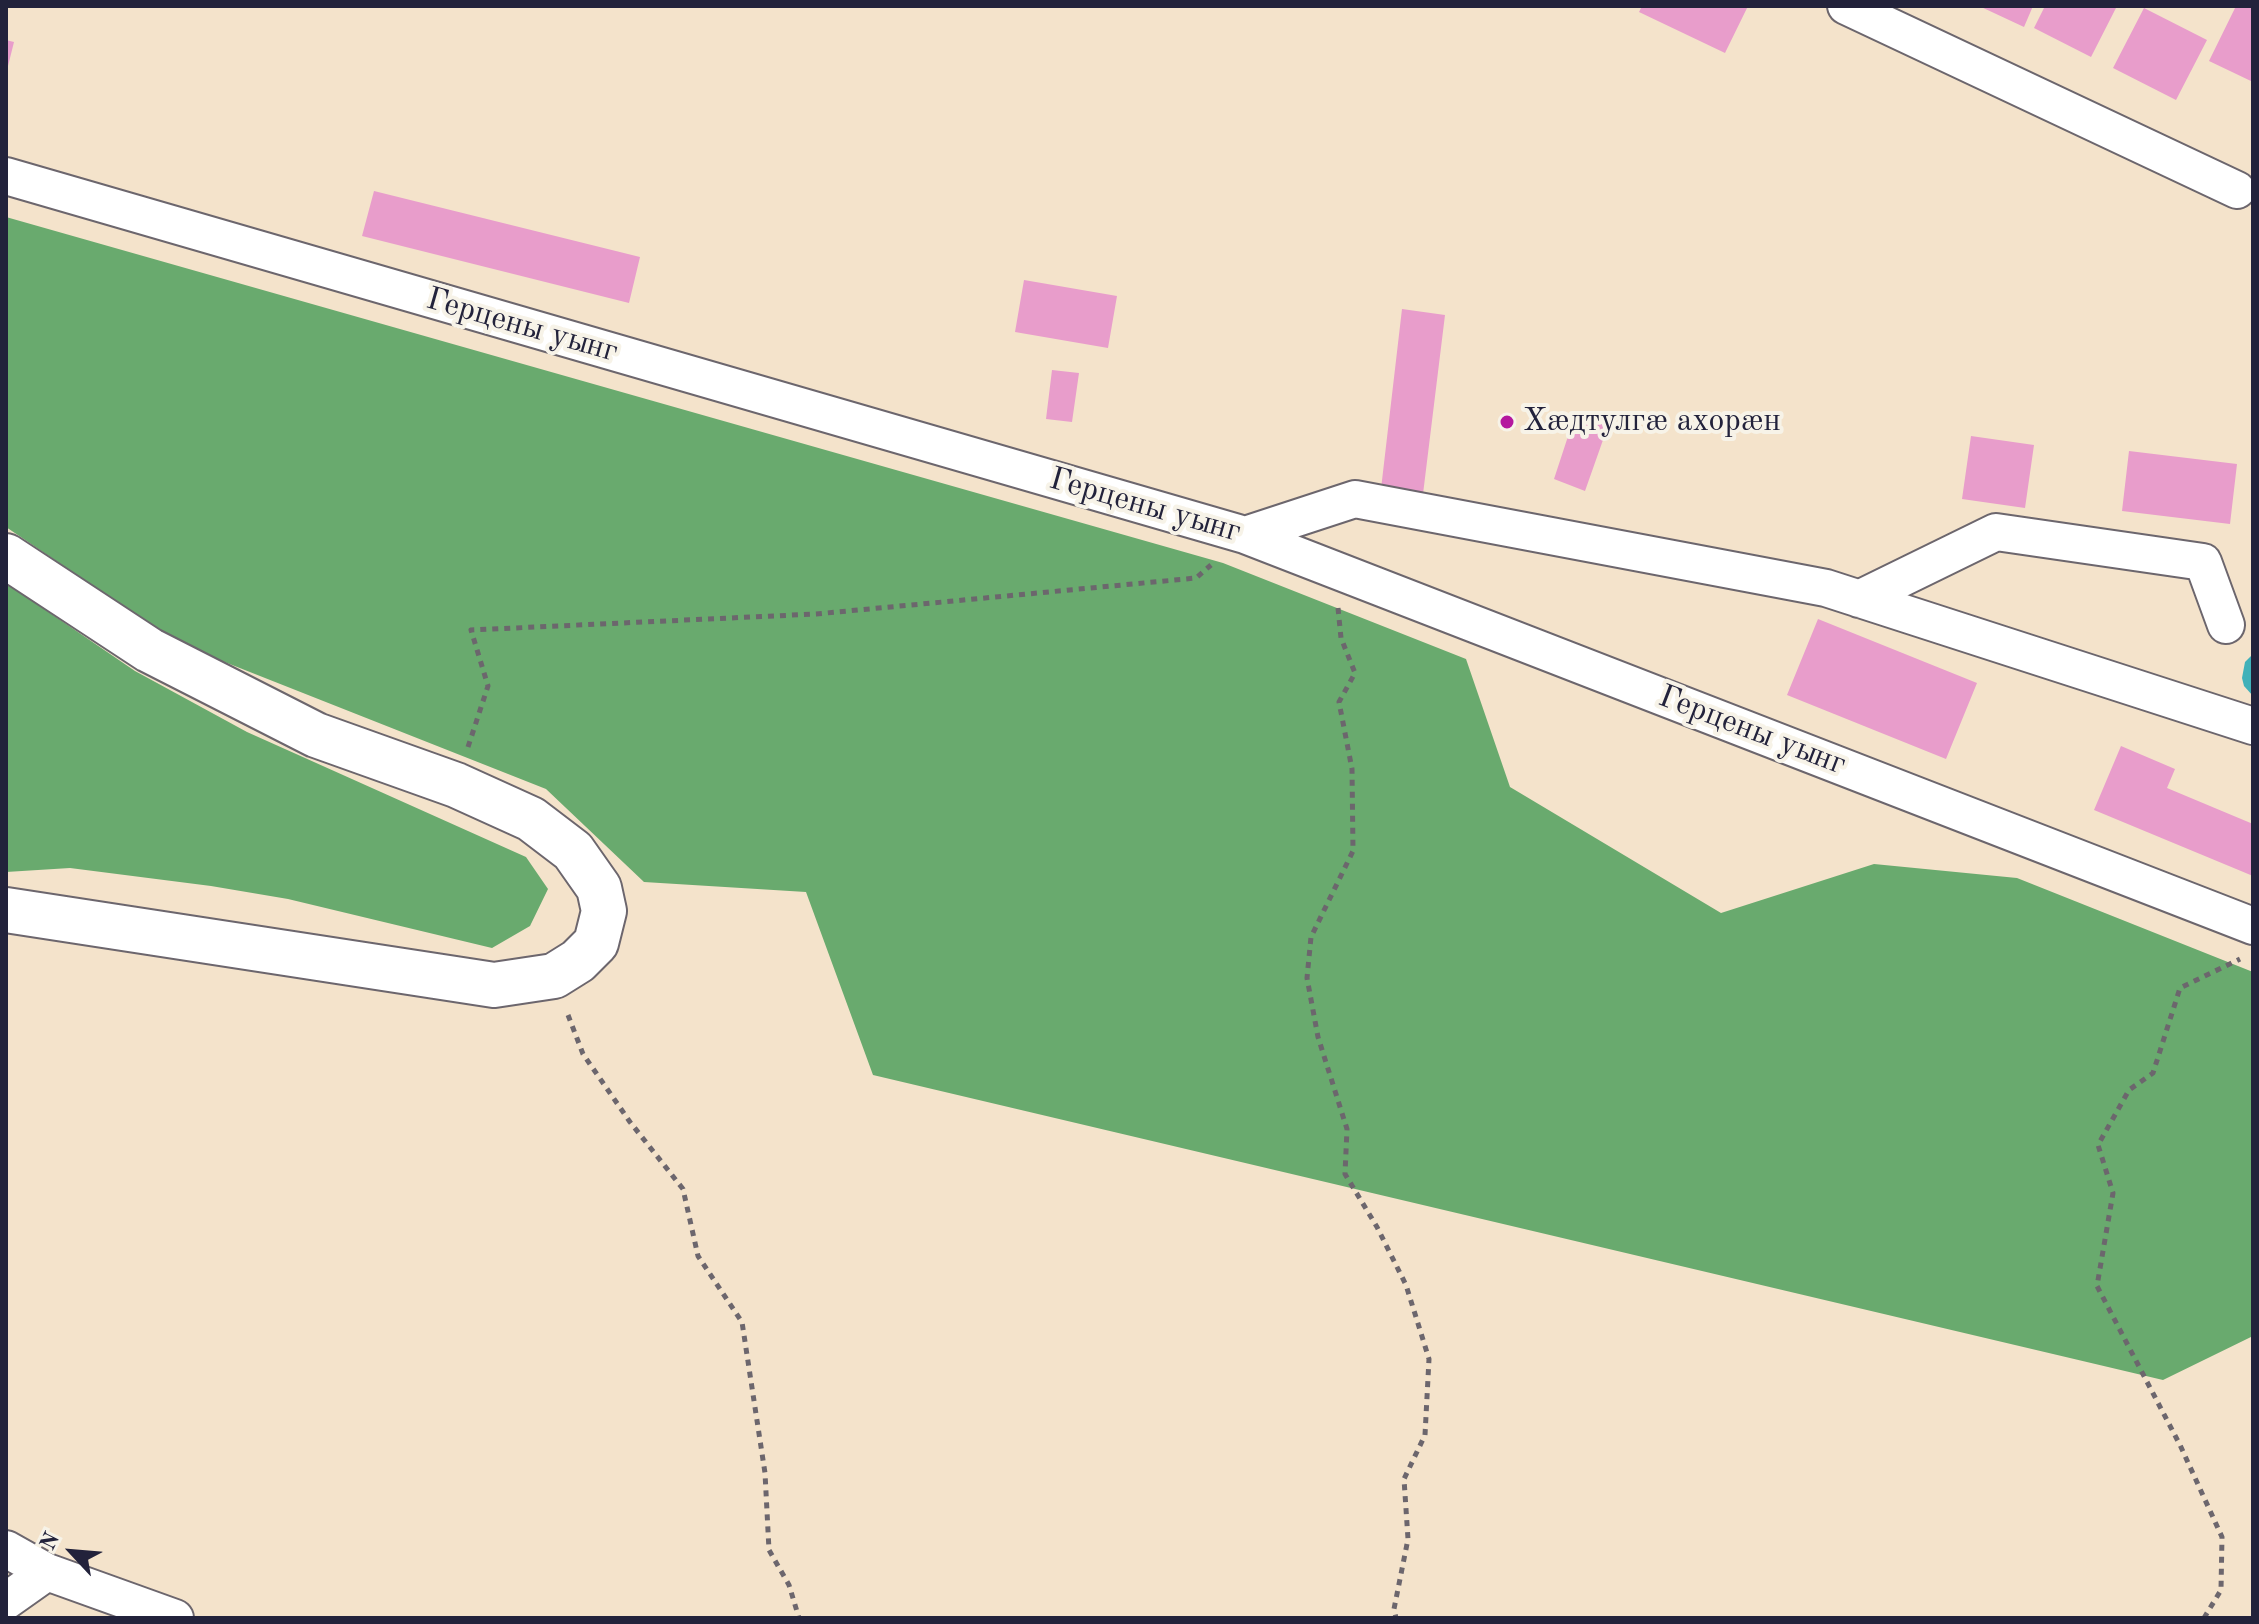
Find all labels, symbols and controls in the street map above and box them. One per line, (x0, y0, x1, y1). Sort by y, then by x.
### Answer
street label: Герцены уынг (422, 280, 622, 372)
place label: Хæдтулгæ ахорæн (1523, 403, 1781, 441)
marker: Хæдтулгæ ахорæн (1498, 413, 1516, 431)
street label: Герцены уынг (1045, 460, 1245, 552)
street label: Герцены уынг (1653, 678, 1851, 784)
north arrow (32, 1512, 112, 1592)
text: N (37, 1529, 64, 1554)

